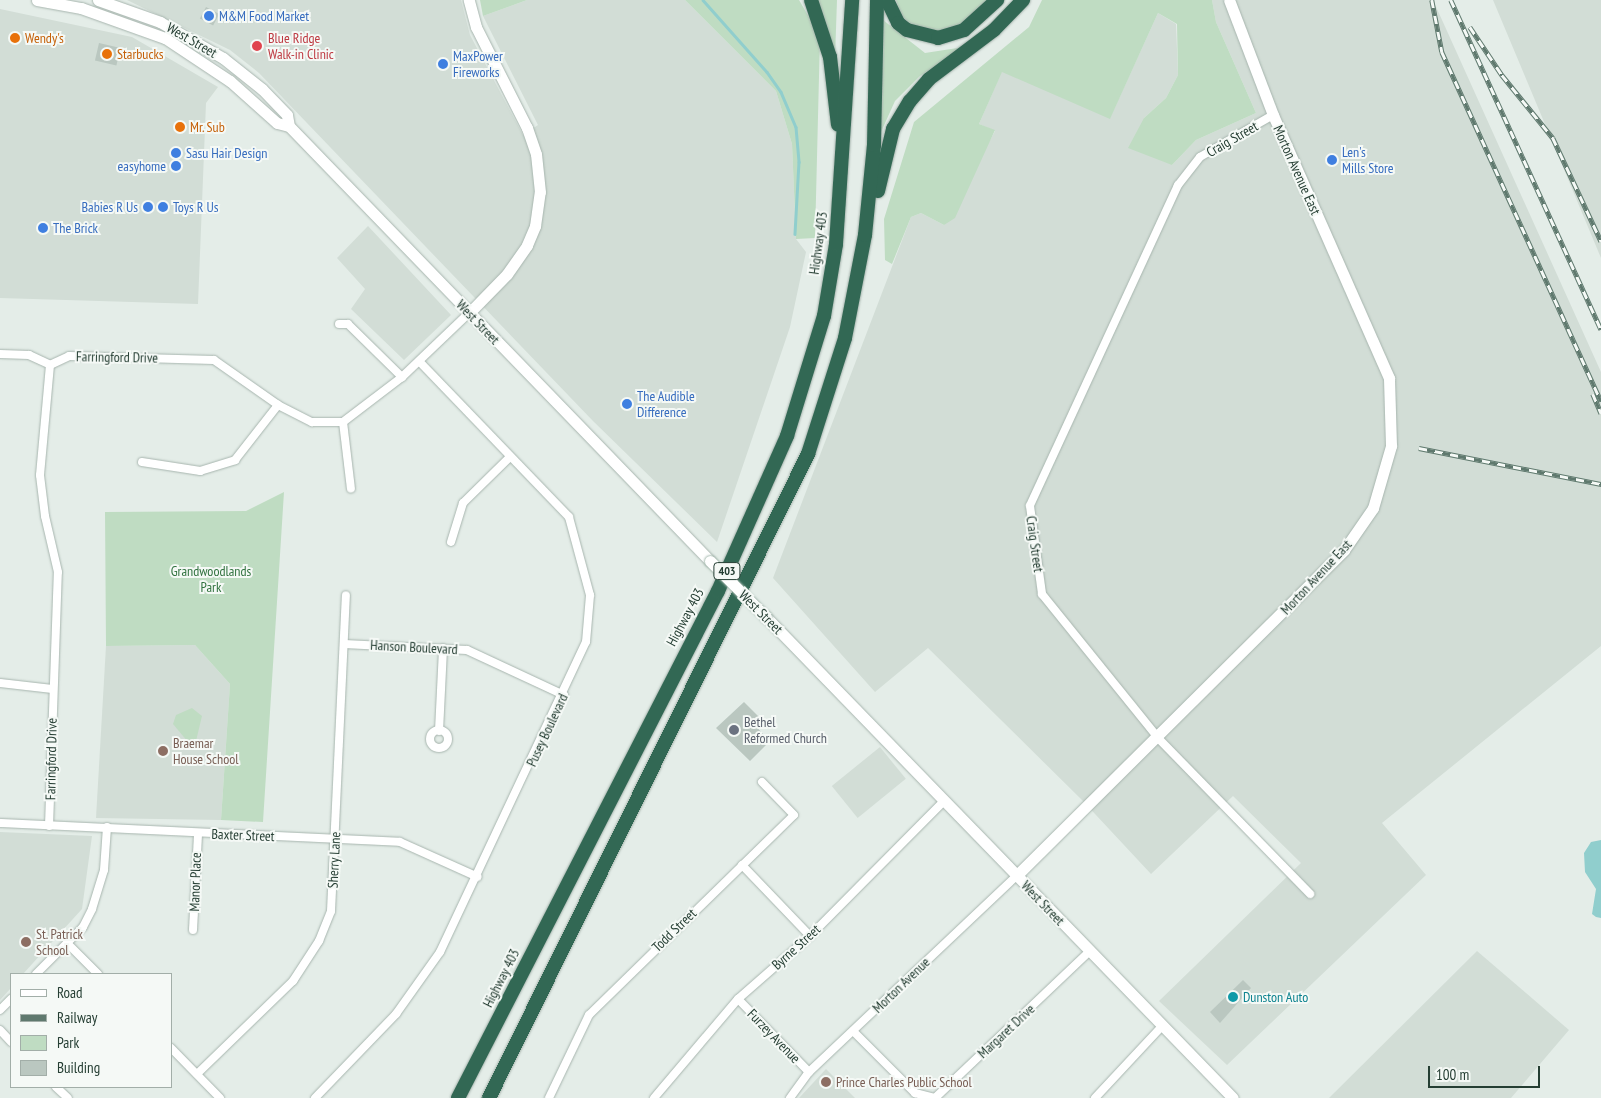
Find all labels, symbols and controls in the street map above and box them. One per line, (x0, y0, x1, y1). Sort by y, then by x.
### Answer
place label: M&M Food Market (219, 8, 309, 24)
marker: M&M Food Market (203, 10, 215, 22)
street label: West Street (164, 19, 220, 61)
place label: Wendy's (25, 30, 64, 46)
place label: Blue Ridge Walk-in Clinic (268, 30, 334, 62)
marker: Wendy's (9, 32, 21, 44)
marker: Blue Ridge Walk-in Clinic (250, 39, 264, 53)
place label: Starbucks (117, 46, 164, 62)
marker: Starbucks (101, 48, 113, 60)
place label: MaxPower Fireworks (453, 48, 503, 80)
marker: MaxPower Fireworks (437, 58, 449, 70)
street label: Craig Street (1203, 118, 1261, 160)
place label: Mr. Sub (190, 119, 226, 135)
marker: Mr. Sub (174, 121, 186, 133)
street label: Morton Avenue East (1270, 122, 1324, 218)
place label: Len's Mills Store (1342, 144, 1394, 176)
place label: Sasu Hair Design (186, 145, 267, 161)
marker: Sasu Hair Design (170, 147, 182, 159)
marker: Len's Mills Store (1326, 154, 1338, 166)
place label: easyhome (118, 158, 166, 174)
marker: easyhome (170, 160, 182, 172)
place label: Babies R Us (81, 199, 138, 215)
place label: Toys R Us (173, 199, 218, 215)
marker: Babies R Us (142, 201, 154, 213)
marker: Toys R Us (157, 201, 169, 213)
street label: Highway 403 (805, 210, 831, 276)
place label: The Brick (53, 220, 98, 236)
marker: The Brick (37, 222, 49, 234)
street label: West Street (453, 296, 503, 348)
street label: Farringford Drive (76, 348, 158, 366)
place label: The Audible Difference (637, 388, 695, 421)
marker: The Audible Difference (621, 398, 633, 410)
street label: Craig Street (1023, 515, 1047, 573)
street label: Morton Avenue East (1277, 536, 1355, 618)
road number: 403 (713, 562, 741, 580)
park label: Grandwoodlands Park (171, 563, 251, 596)
street label: Highway 403 (663, 585, 707, 649)
street label: West Street (736, 587, 786, 637)
street label: Hanson Boulevard (370, 636, 458, 658)
street label: Pusey Boulevard (523, 691, 571, 769)
place label: Bethel Reformed Church (744, 714, 827, 746)
street label: Farringford Drive (42, 718, 60, 800)
marker: Bethel Reformed Church (728, 724, 740, 736)
place label: Braemar House School (173, 735, 239, 768)
marker: Braemar House School (157, 745, 169, 757)
street label: Baxter Street (211, 826, 275, 844)
street label: Sherry Lane (324, 831, 344, 889)
street label: Manor Place (186, 852, 204, 912)
street label: West Street (1018, 877, 1068, 929)
street label: Todd Street (648, 905, 700, 955)
street label: Byrne Street (768, 921, 824, 973)
place label: St. Patrick School (36, 926, 84, 959)
marker: St. Patrick School (20, 936, 32, 948)
street label: Highway 403 (479, 946, 523, 1010)
street label: Morton Avenue (869, 953, 933, 1017)
legend (10, 973, 172, 1088)
text: Road (57, 983, 83, 1002)
place label: Dunston Auto (1243, 989, 1309, 1005)
marker: Dunston Auto (1227, 991, 1239, 1003)
street label: Margaret Drive (974, 1000, 1038, 1062)
street label: Furzey Avenue (744, 1005, 804, 1067)
text: Railway (57, 1008, 97, 1027)
text: Park (57, 1033, 79, 1052)
scale bar (1431, 1056, 1544, 1088)
text: Building (57, 1058, 100, 1077)
text: 100 m (1436, 1065, 1469, 1084)
place label: Prince Charles Public School (836, 1074, 972, 1090)
marker: Prince Charles Public School (820, 1076, 832, 1088)

